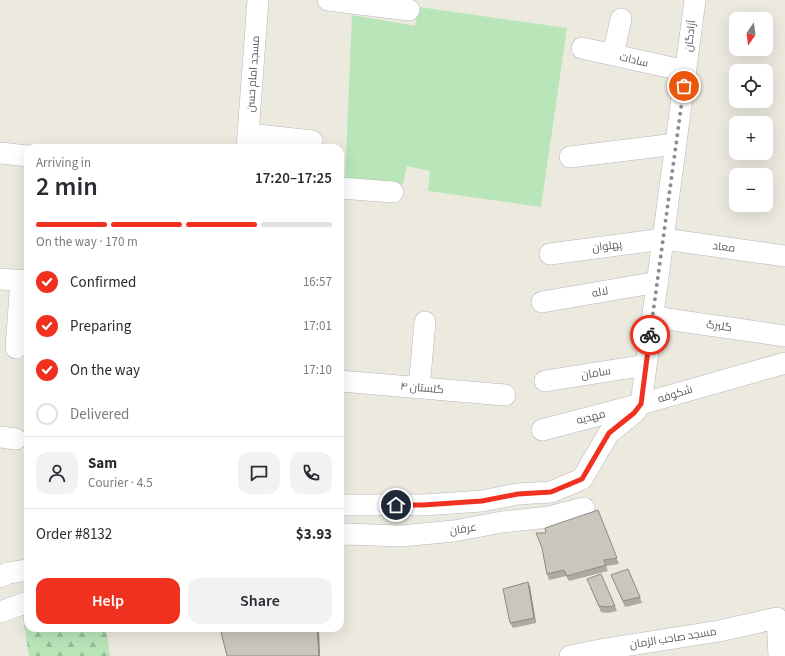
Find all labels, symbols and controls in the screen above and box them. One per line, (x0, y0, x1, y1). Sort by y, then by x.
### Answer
north arrow (729, 12, 773, 56)
map controls (729, 12, 773, 212)
street label: آزادگان (681, 19, 699, 53)
street label: مسجد امام حسن (243, 35, 263, 113)
street label: سادات (618, 49, 650, 71)
button: locate (729, 64, 773, 108)
pin (667, 69, 701, 103)
icon: bag (673, 75, 695, 97)
button: + (729, 116, 773, 160)
text: Arriving in (36, 154, 91, 172)
text: 2 min (36, 168, 98, 205)
text: 17:20–17:25 (255, 168, 332, 189)
button: − (729, 168, 773, 212)
text: On the way · 170 m (36, 233, 138, 251)
street label: پهلوان (591, 236, 623, 256)
street label: معاد (712, 238, 736, 256)
icon: check (36, 271, 58, 293)
text: Confirmed (70, 272, 136, 293)
text: 16:57 (303, 273, 332, 291)
street label: لاله (591, 283, 609, 301)
icon: check (36, 315, 58, 337)
courier (630, 315, 670, 355)
text: Preparing (70, 316, 131, 337)
text: 17:01 (303, 317, 332, 335)
street label: گلبرگ (705, 317, 733, 335)
icon: bike (639, 324, 661, 346)
icon: check (36, 359, 58, 381)
text: On the way (70, 360, 140, 381)
text: 17:10 (303, 361, 332, 379)
street label: سامان (580, 363, 612, 383)
street label: گلستان ۴ (400, 379, 444, 397)
street label: شکوفه (656, 382, 694, 406)
text: Delivered (70, 404, 129, 425)
street label: مهدیه (575, 406, 607, 428)
button: person (36, 452, 78, 494)
button: chat (238, 452, 280, 494)
button: phone (290, 452, 332, 494)
text: Sam (88, 453, 117, 474)
text: Courier · 4.5 (88, 474, 153, 492)
pin (379, 488, 413, 522)
icon: home (385, 494, 407, 516)
street label: عرفان (448, 519, 478, 539)
text: Order #8132 (36, 524, 112, 545)
text: $3.93 (296, 524, 332, 545)
button: Help (36, 578, 180, 624)
button: Share (188, 578, 332, 624)
street label: مسجد صاحب الزمان (629, 624, 717, 652)

